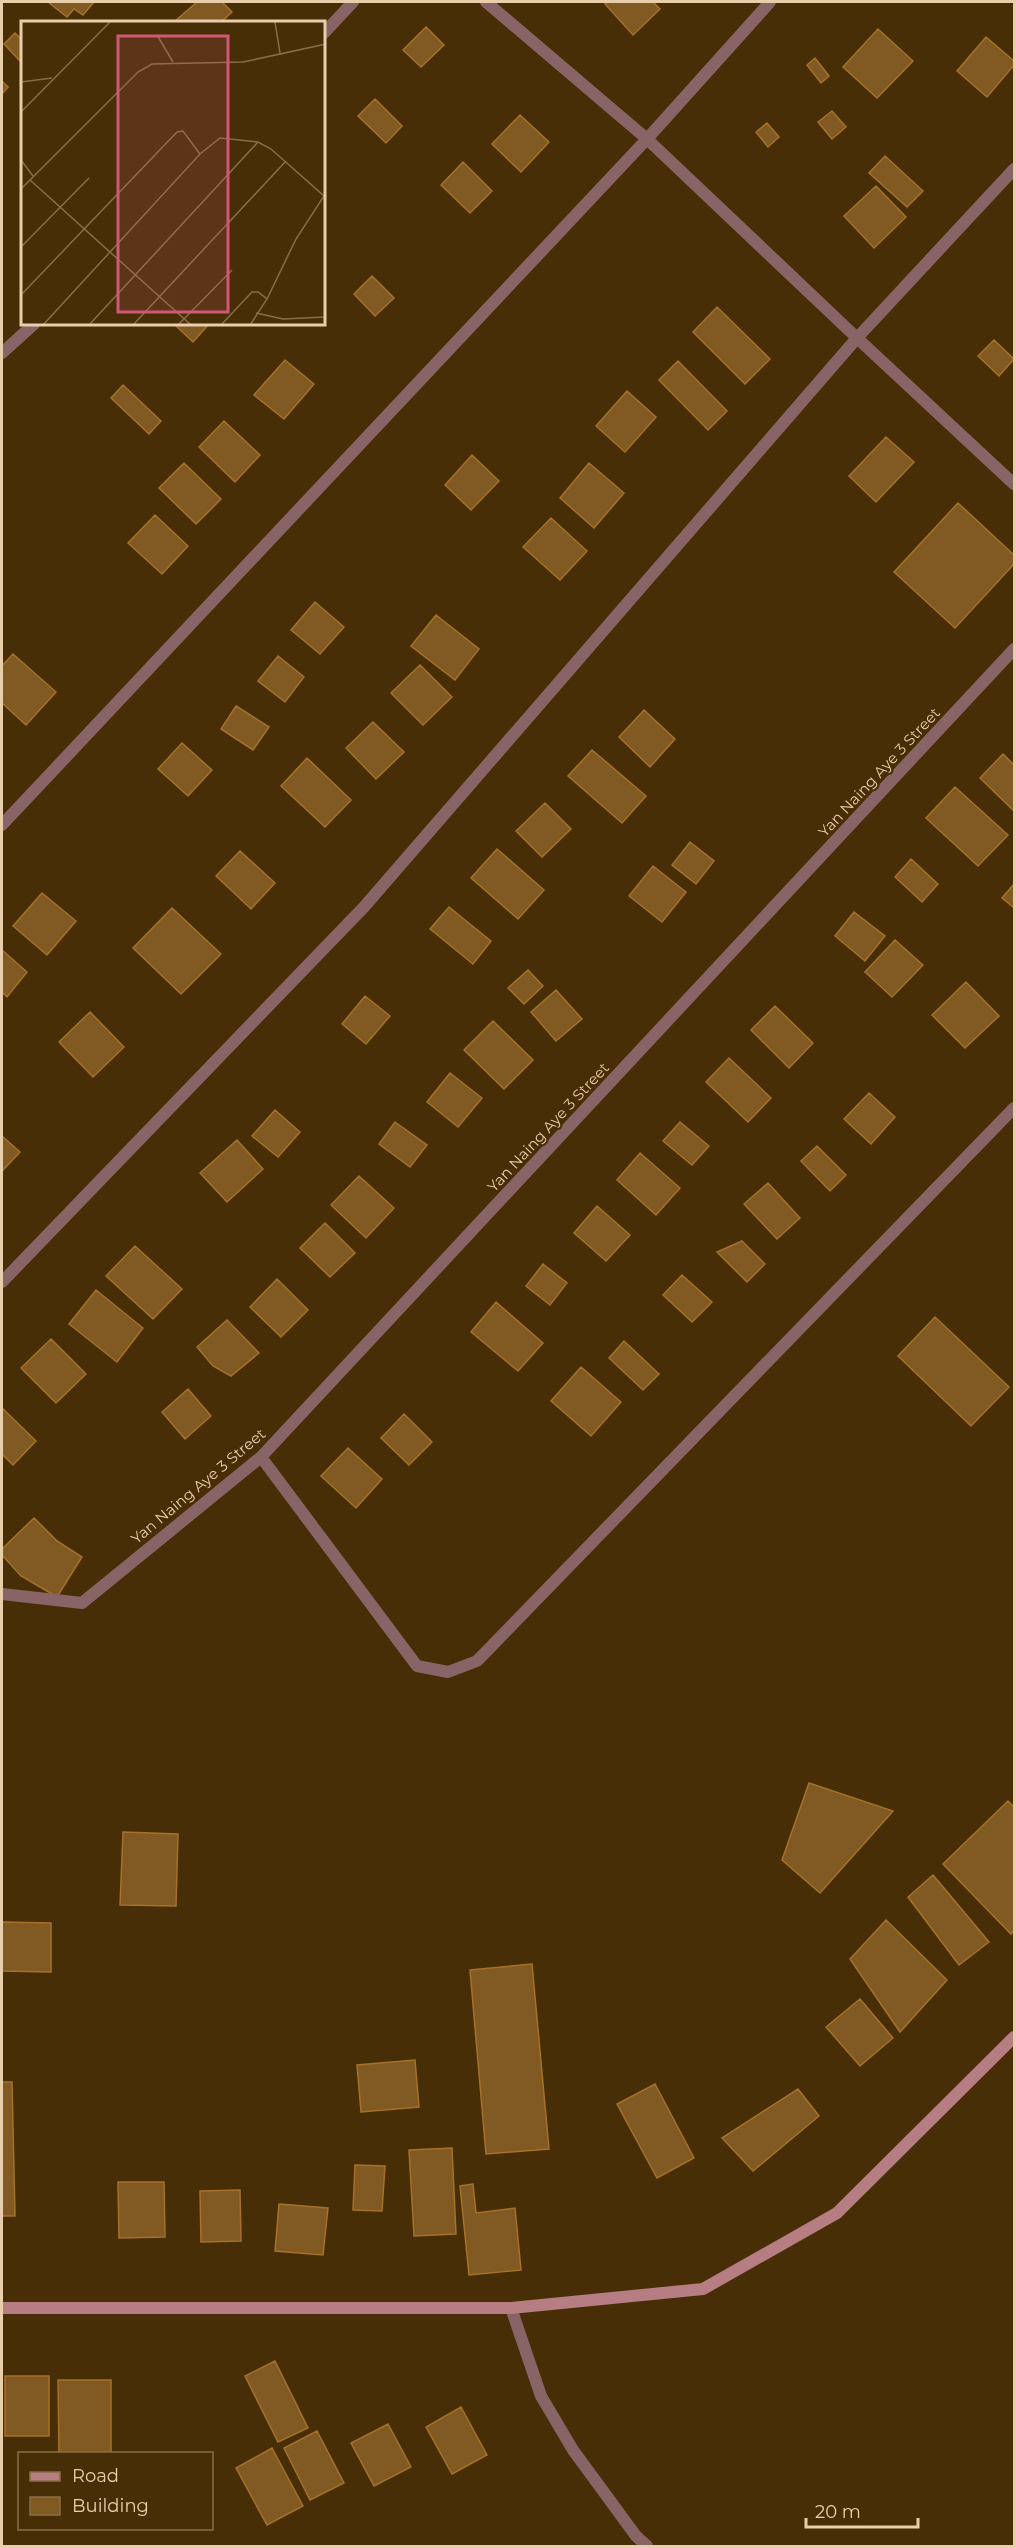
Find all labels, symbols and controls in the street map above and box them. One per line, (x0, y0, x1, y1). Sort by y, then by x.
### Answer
inset map (21, 21, 326, 326)
street label: Yan Naing Aye 3 Street (814, 703, 944, 841)
street label: Yan Naing Aye 3 Street (483, 1058, 613, 1196)
street label: Yan Naing Aye 3 Street (127, 1424, 269, 1548)
legend (18, 2452, 213, 2530)
text: Road (72, 2465, 119, 2487)
scale bar (806, 2491, 918, 2529)
text: Building (72, 2495, 149, 2517)
text: 20 m (815, 2501, 861, 2523)

